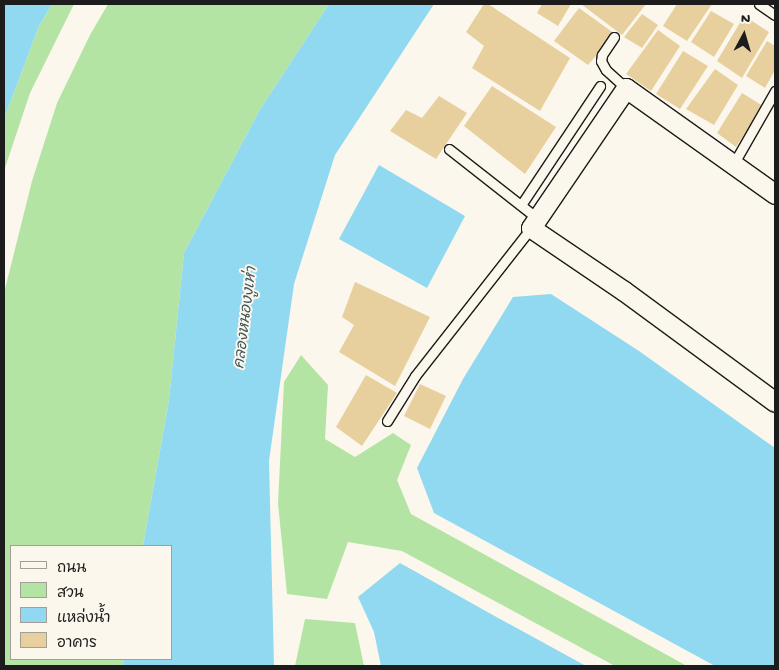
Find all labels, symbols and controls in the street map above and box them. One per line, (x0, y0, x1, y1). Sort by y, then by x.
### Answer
north arrow (719, 10, 769, 60)
text: N (740, 11, 751, 29)
water label: คลองหนองงูเห่า (232, 266, 262, 370)
legend (10, 545, 172, 660)
text: ถนน (57, 560, 86, 578)
text: สวน (57, 585, 84, 603)
text: แหล่งน้ำ (57, 610, 111, 628)
text: อาคาร (57, 635, 97, 653)

